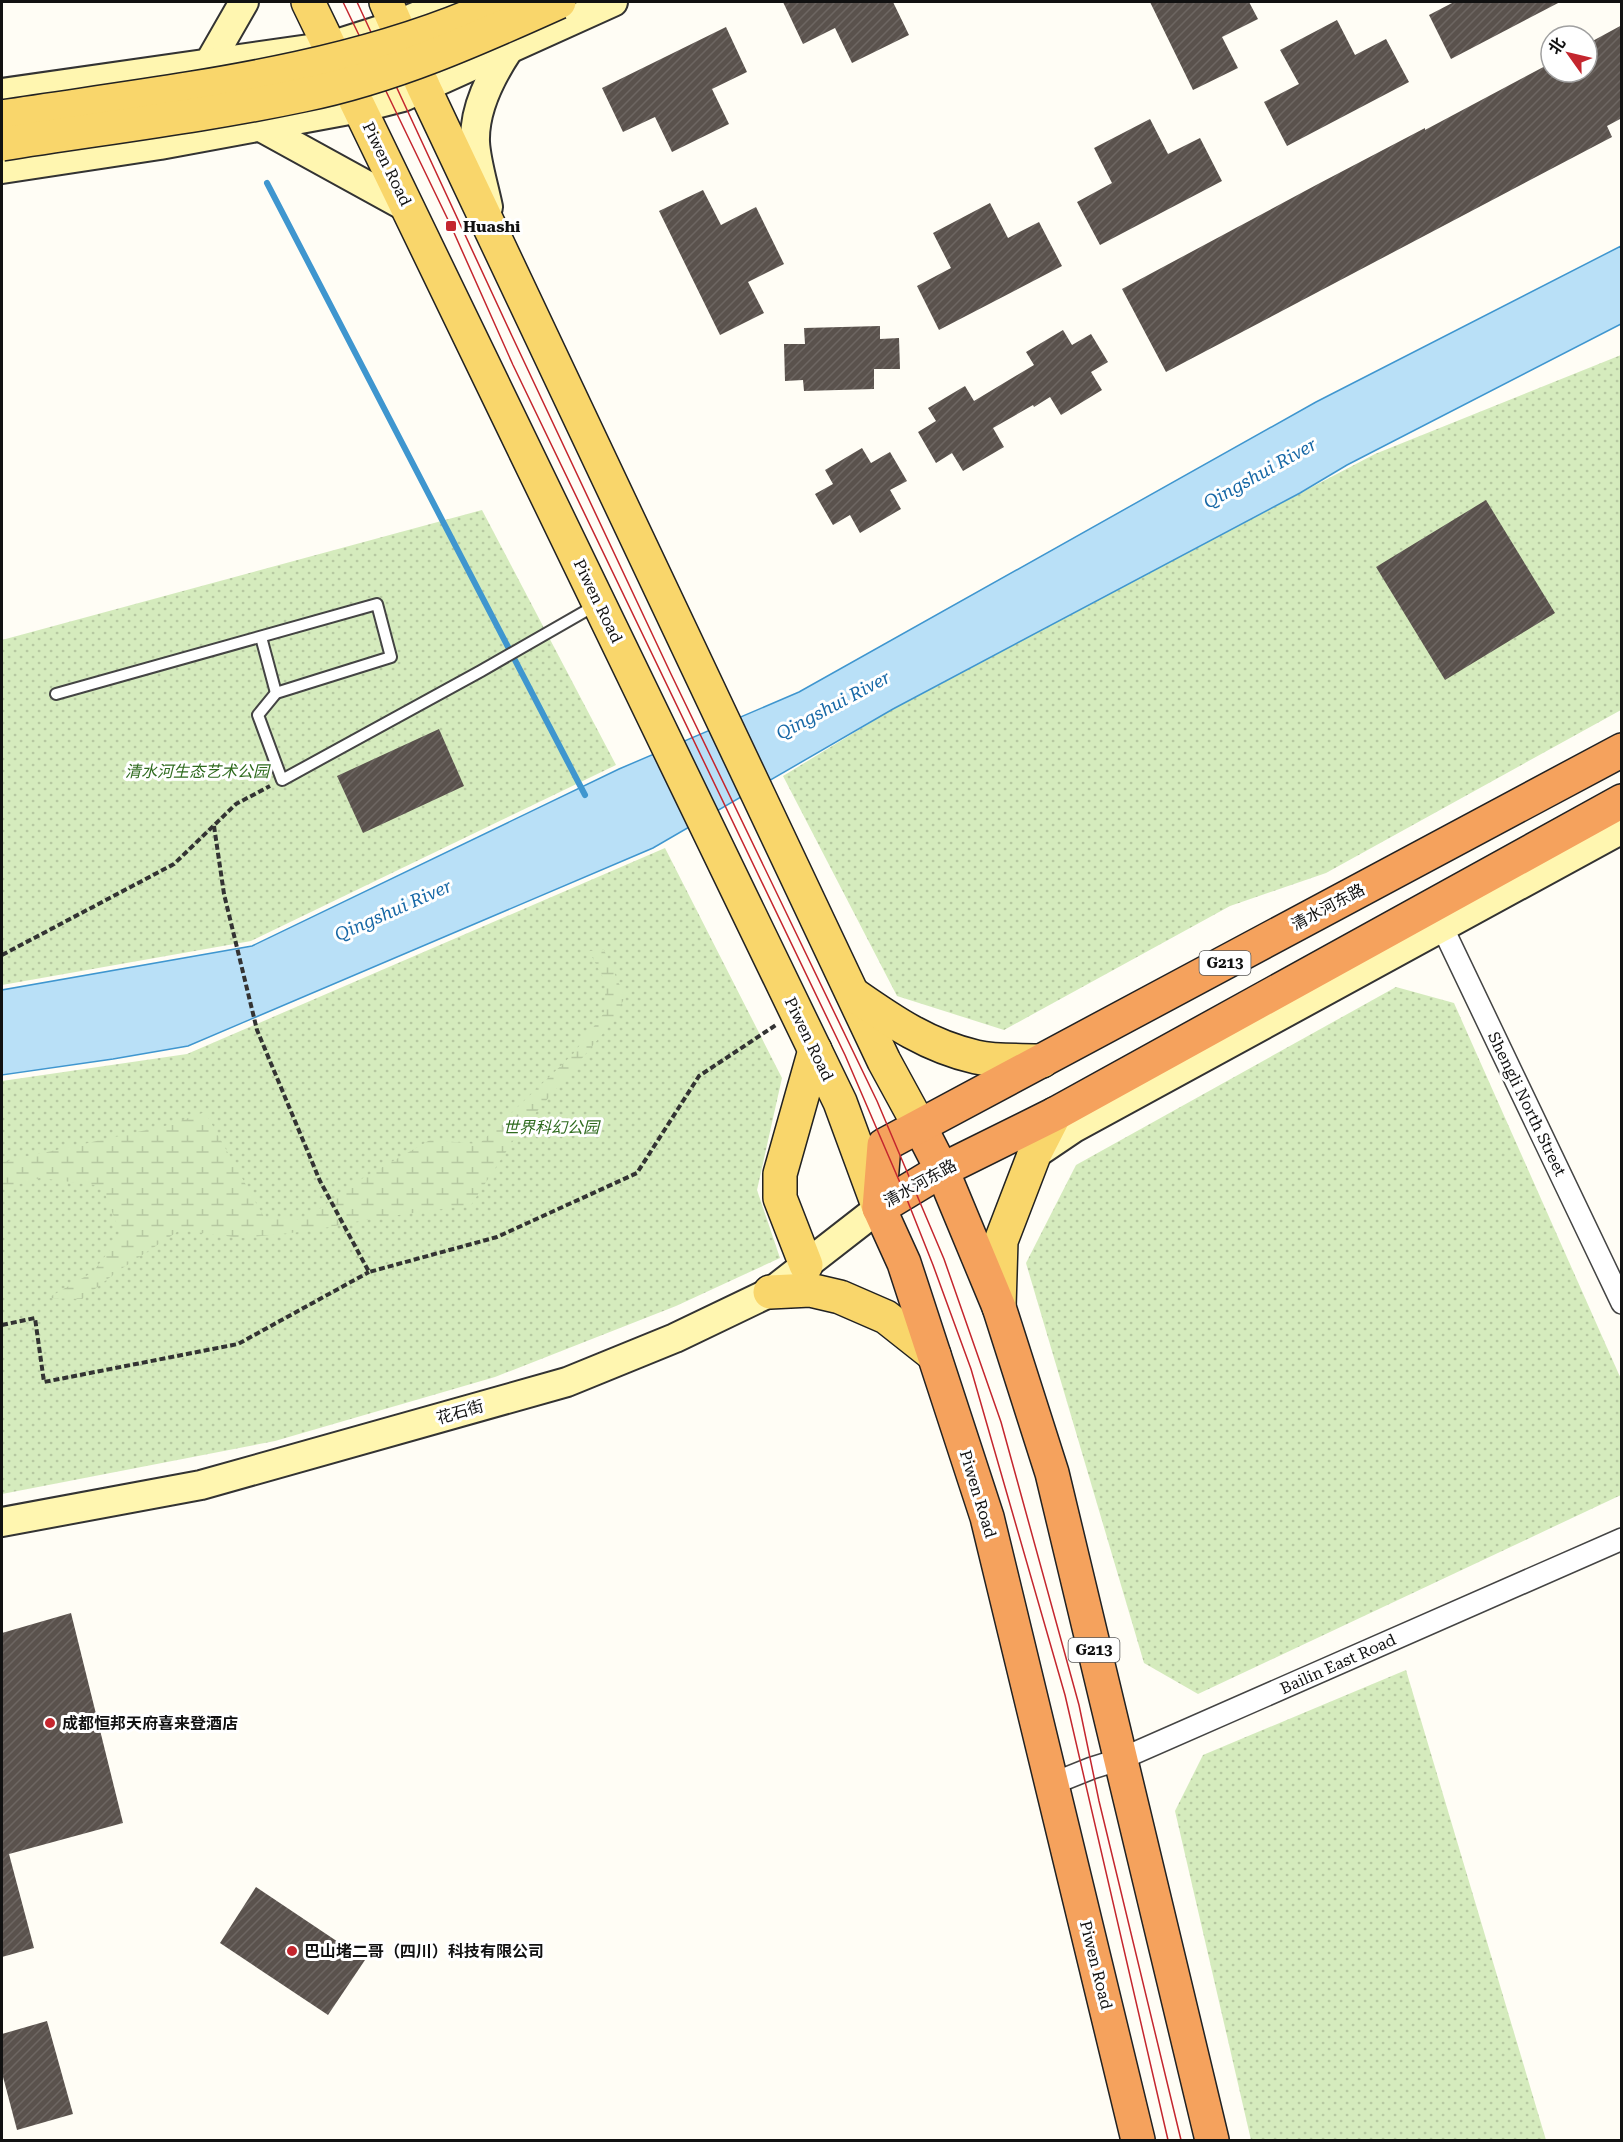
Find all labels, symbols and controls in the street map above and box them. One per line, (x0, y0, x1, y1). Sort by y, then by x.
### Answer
north arrow (1539, 24, 1599, 84)
text: 北 (1545, 34, 1569, 58)
street label: Piwen Road (359, 119, 415, 209)
place label: Huashi (463, 217, 521, 236)
marker: Huashi (444, 219, 458, 233)
water label: Qingshui River (1200, 433, 1321, 513)
street label: Piwen Road (570, 556, 626, 646)
water label: Qingshui River (773, 666, 894, 744)
park label: 清水河生态艺术公园 (125, 762, 271, 781)
water label: Qingshui River (331, 875, 455, 945)
street label: 清水河东路 (1288, 880, 1368, 934)
road number: G213 (1200, 951, 1250, 975)
street label: Piwen Road (781, 994, 837, 1084)
street label: Shengli North Street (1484, 1029, 1570, 1179)
park label: 世界科幻公园 (503, 1118, 601, 1137)
street label: 清水河东路 (880, 1155, 960, 1211)
street label: 花石街 (434, 1396, 486, 1428)
street label: Piwen Road (956, 1448, 1000, 1540)
street label: Bailin East Road (1277, 1630, 1399, 1698)
road number: G213 (1068, 1638, 1120, 1662)
place label: 成都恒邦天府喜来登酒店 (62, 1714, 238, 1733)
marker: 成都恒邦天府喜来登酒店 (43, 1716, 57, 1730)
street label: Piwen Road (1076, 1919, 1116, 2011)
place label: 巴山堵二哥（四川）科技有限公司 (304, 1942, 544, 1961)
marker: 巴山堵二哥（四川）科技有限公司 (285, 1944, 299, 1958)

